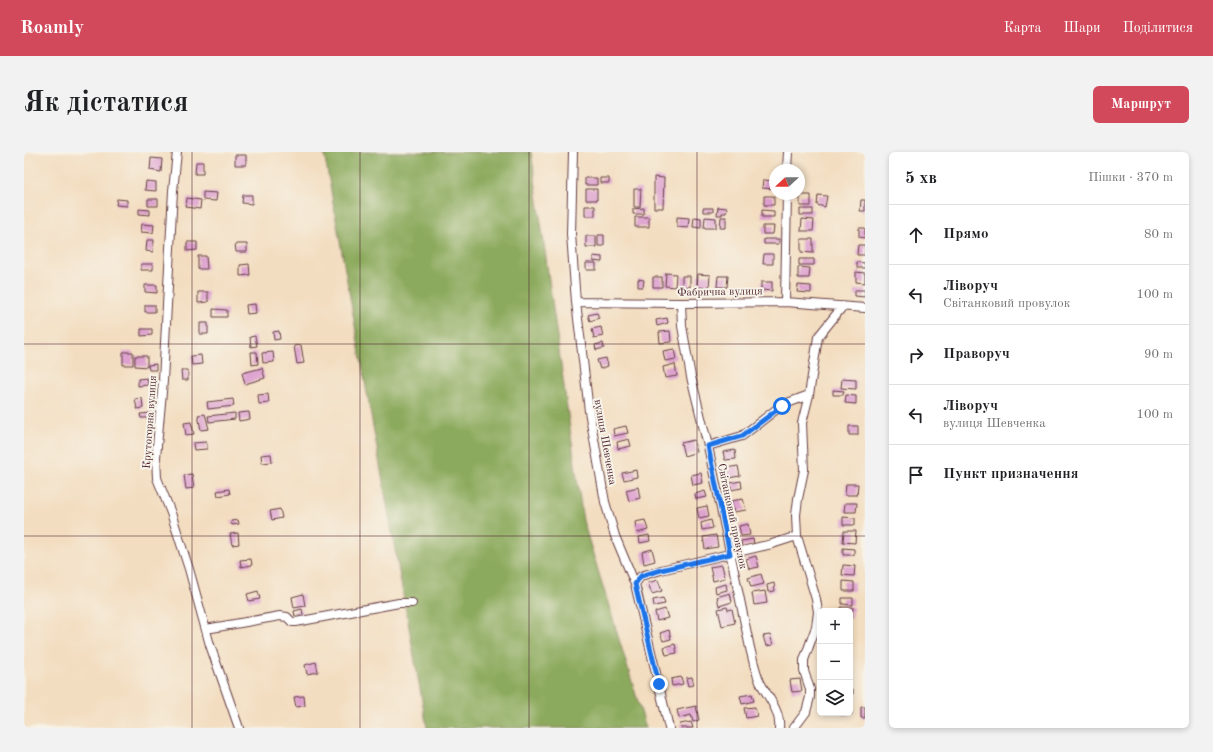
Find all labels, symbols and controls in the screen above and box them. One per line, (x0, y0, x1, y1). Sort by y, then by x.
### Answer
text: Roamly (20, 19, 84, 38)
text: Карта (1004, 21, 1042, 35)
text: Шари (1064, 21, 1101, 35)
text: Поділитися (1123, 21, 1193, 35)
button: Маршрут (1093, 86, 1189, 123)
text: Як дістатися (24, 90, 188, 118)
north arrow (769, 164, 805, 200)
text: 5 хв (905, 170, 937, 187)
text: Пішки · 370 m (1088, 171, 1173, 184)
icon: ahead (905, 224, 927, 246)
text: Прямо (943, 227, 989, 242)
text: 80 m (1144, 228, 1173, 241)
text: Ліворуч (943, 279, 998, 294)
icon: left (905, 284, 927, 306)
street label: Фабрична вулиця (677, 286, 763, 299)
text: 100 m (1136, 288, 1173, 301)
text: Світанковий провулок (943, 297, 1070, 310)
icon: right (905, 344, 927, 366)
text: Праворуч (943, 347, 1010, 362)
text: 90 m (1144, 348, 1173, 361)
street label: Крутогорна вулиця (142, 375, 159, 469)
route start (773, 397, 791, 415)
street label: вулиця Шевченка (592, 399, 618, 487)
text: Ліворуч (943, 399, 998, 414)
icon: left (905, 404, 927, 426)
text: 100 m (1136, 408, 1173, 421)
text: вулиця Шевченка (943, 417, 1046, 430)
street label: Світанковий провулок (715, 463, 748, 571)
icon: arrive (905, 464, 927, 486)
text: Пункт призначення (943, 467, 1079, 482)
map controls (817, 608, 853, 716)
button: + (817, 608, 853, 644)
button: − (817, 644, 853, 680)
route end (650, 675, 668, 693)
button: layers (817, 680, 853, 716)

